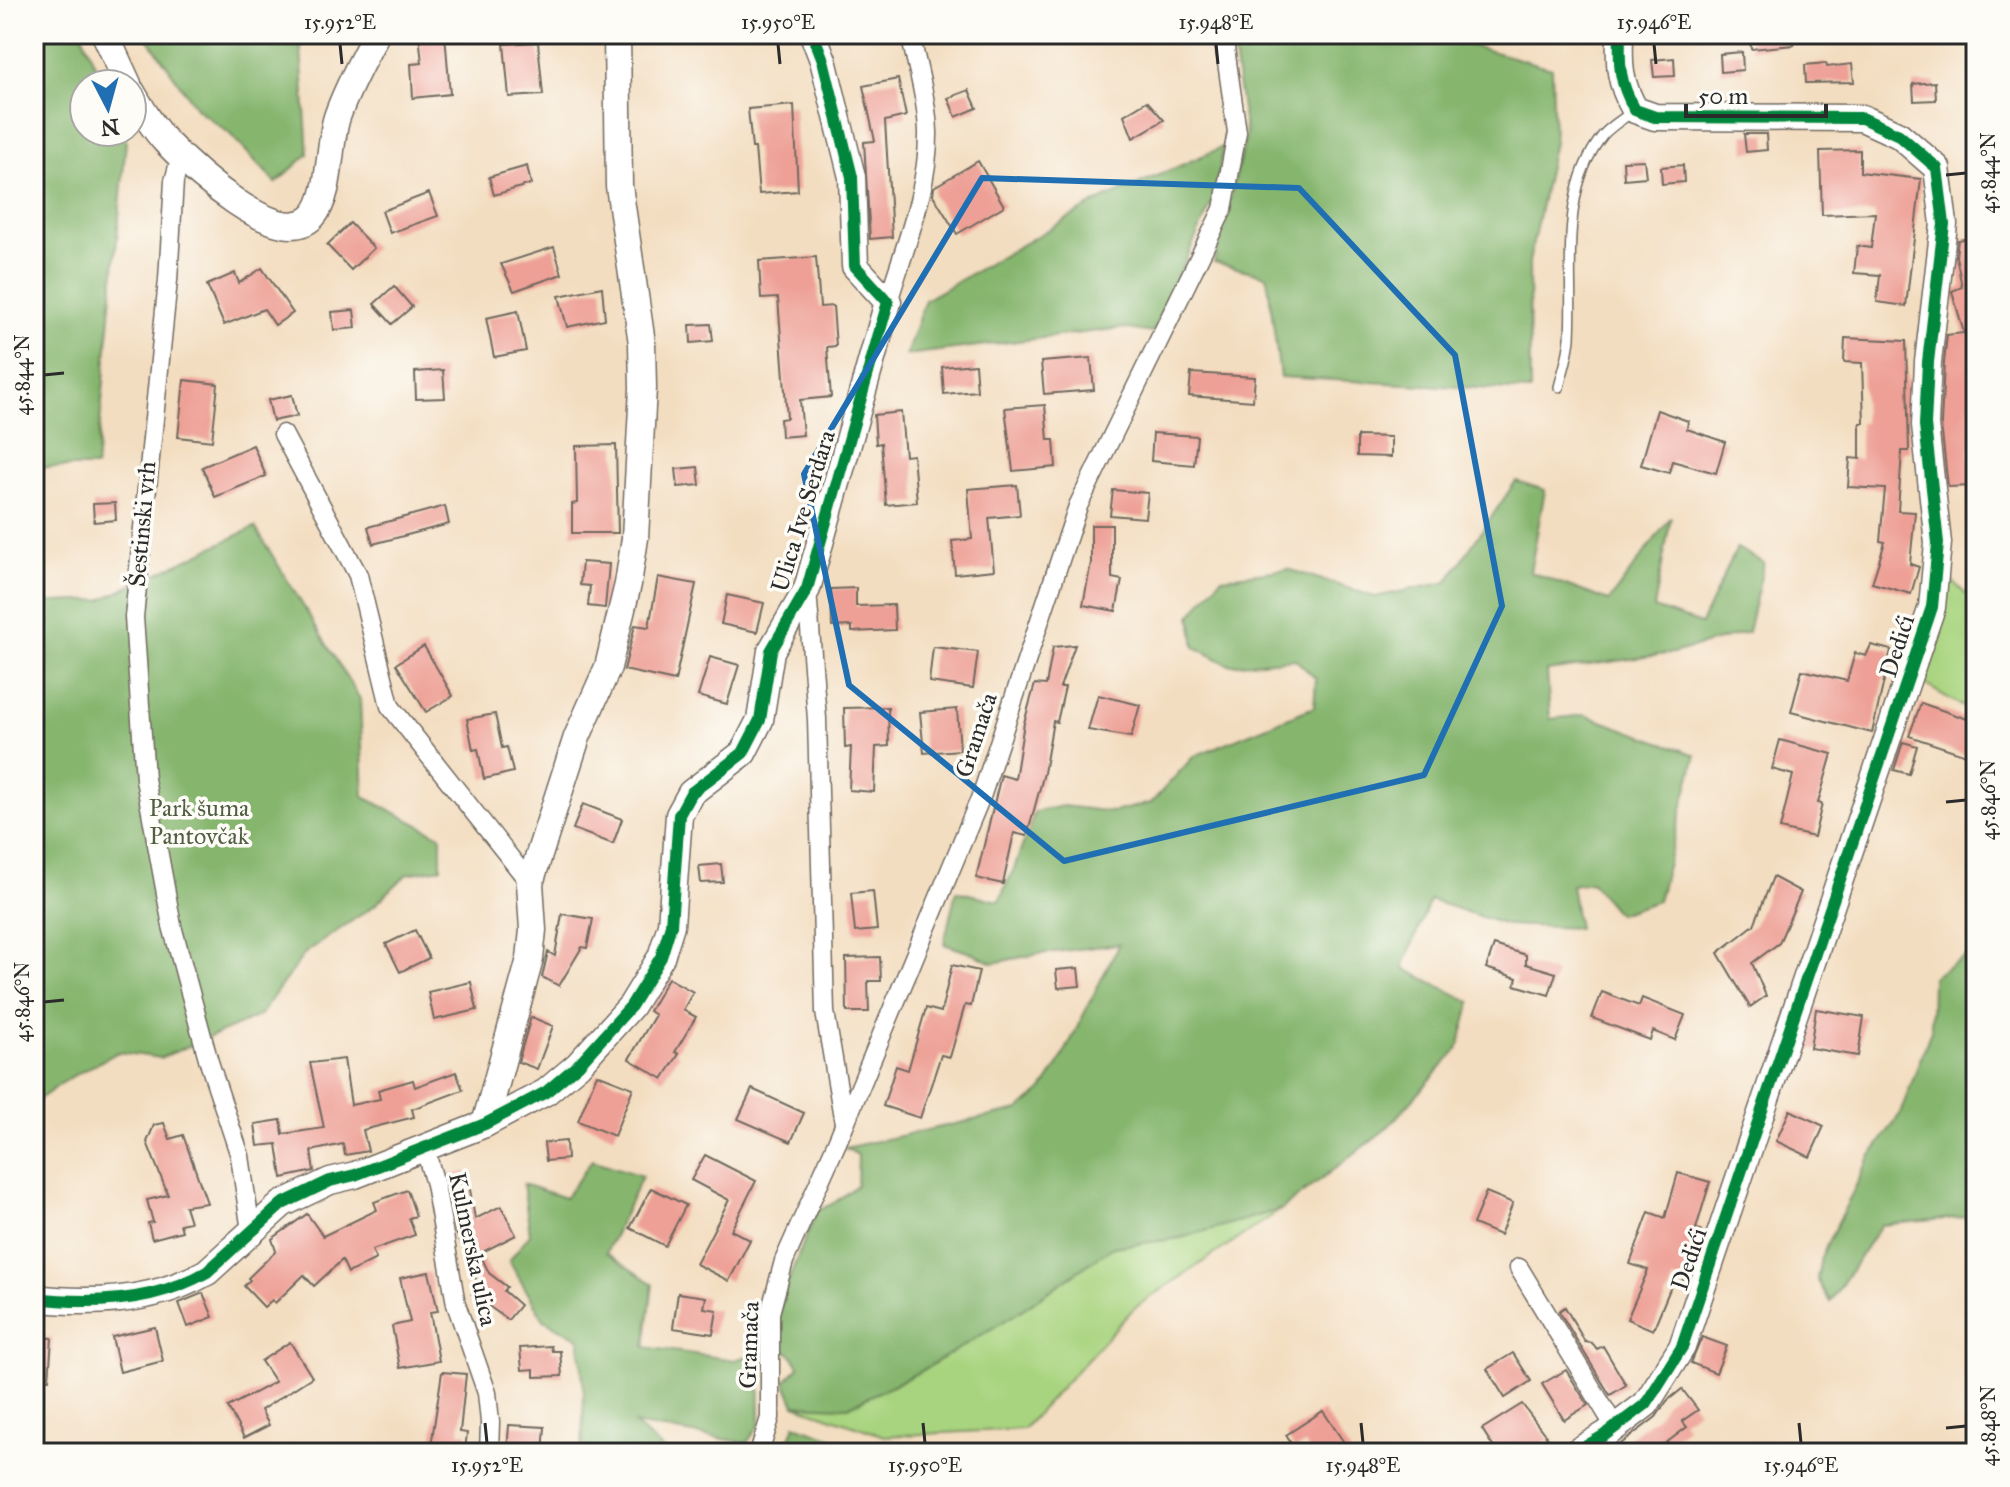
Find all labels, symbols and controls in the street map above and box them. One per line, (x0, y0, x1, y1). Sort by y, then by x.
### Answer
text: 15.952°E (304, 10, 376, 34)
text: 15.950°E (741, 10, 815, 34)
text: 15.948°E (1179, 10, 1253, 34)
text: 15.946°E (1617, 10, 1691, 34)
north arrow (68, 68, 148, 148)
scale bar (1686, 68, 1826, 118)
text: 50 m (1698, 81, 1748, 111)
text: N (99, 113, 121, 142)
text: 45.844°N (1976, 132, 2000, 214)
text: 45.844°N (10, 334, 34, 416)
street label: Ulica Ive Serdara (764, 426, 842, 595)
street label: Šestinski vrh (122, 460, 162, 588)
street label: Dedići (1873, 610, 1921, 681)
street label: Gramača (948, 688, 1004, 781)
text: 45.846°N (1976, 760, 2000, 840)
park label: Park šuma Pantovčak (149, 793, 250, 851)
text: 45.846°N (10, 962, 34, 1042)
street label: Kulmerska ulica (442, 1170, 504, 1329)
street label: Dedići (1664, 1223, 1714, 1294)
street label: Gramača (732, 1300, 766, 1389)
text: 45.848°N (1976, 1386, 2000, 1466)
text: 15.952°E (451, 1453, 523, 1477)
text: 15.950°E (888, 1453, 962, 1477)
text: 15.948°E (1326, 1453, 1400, 1477)
text: 15.946°E (1764, 1453, 1838, 1477)

